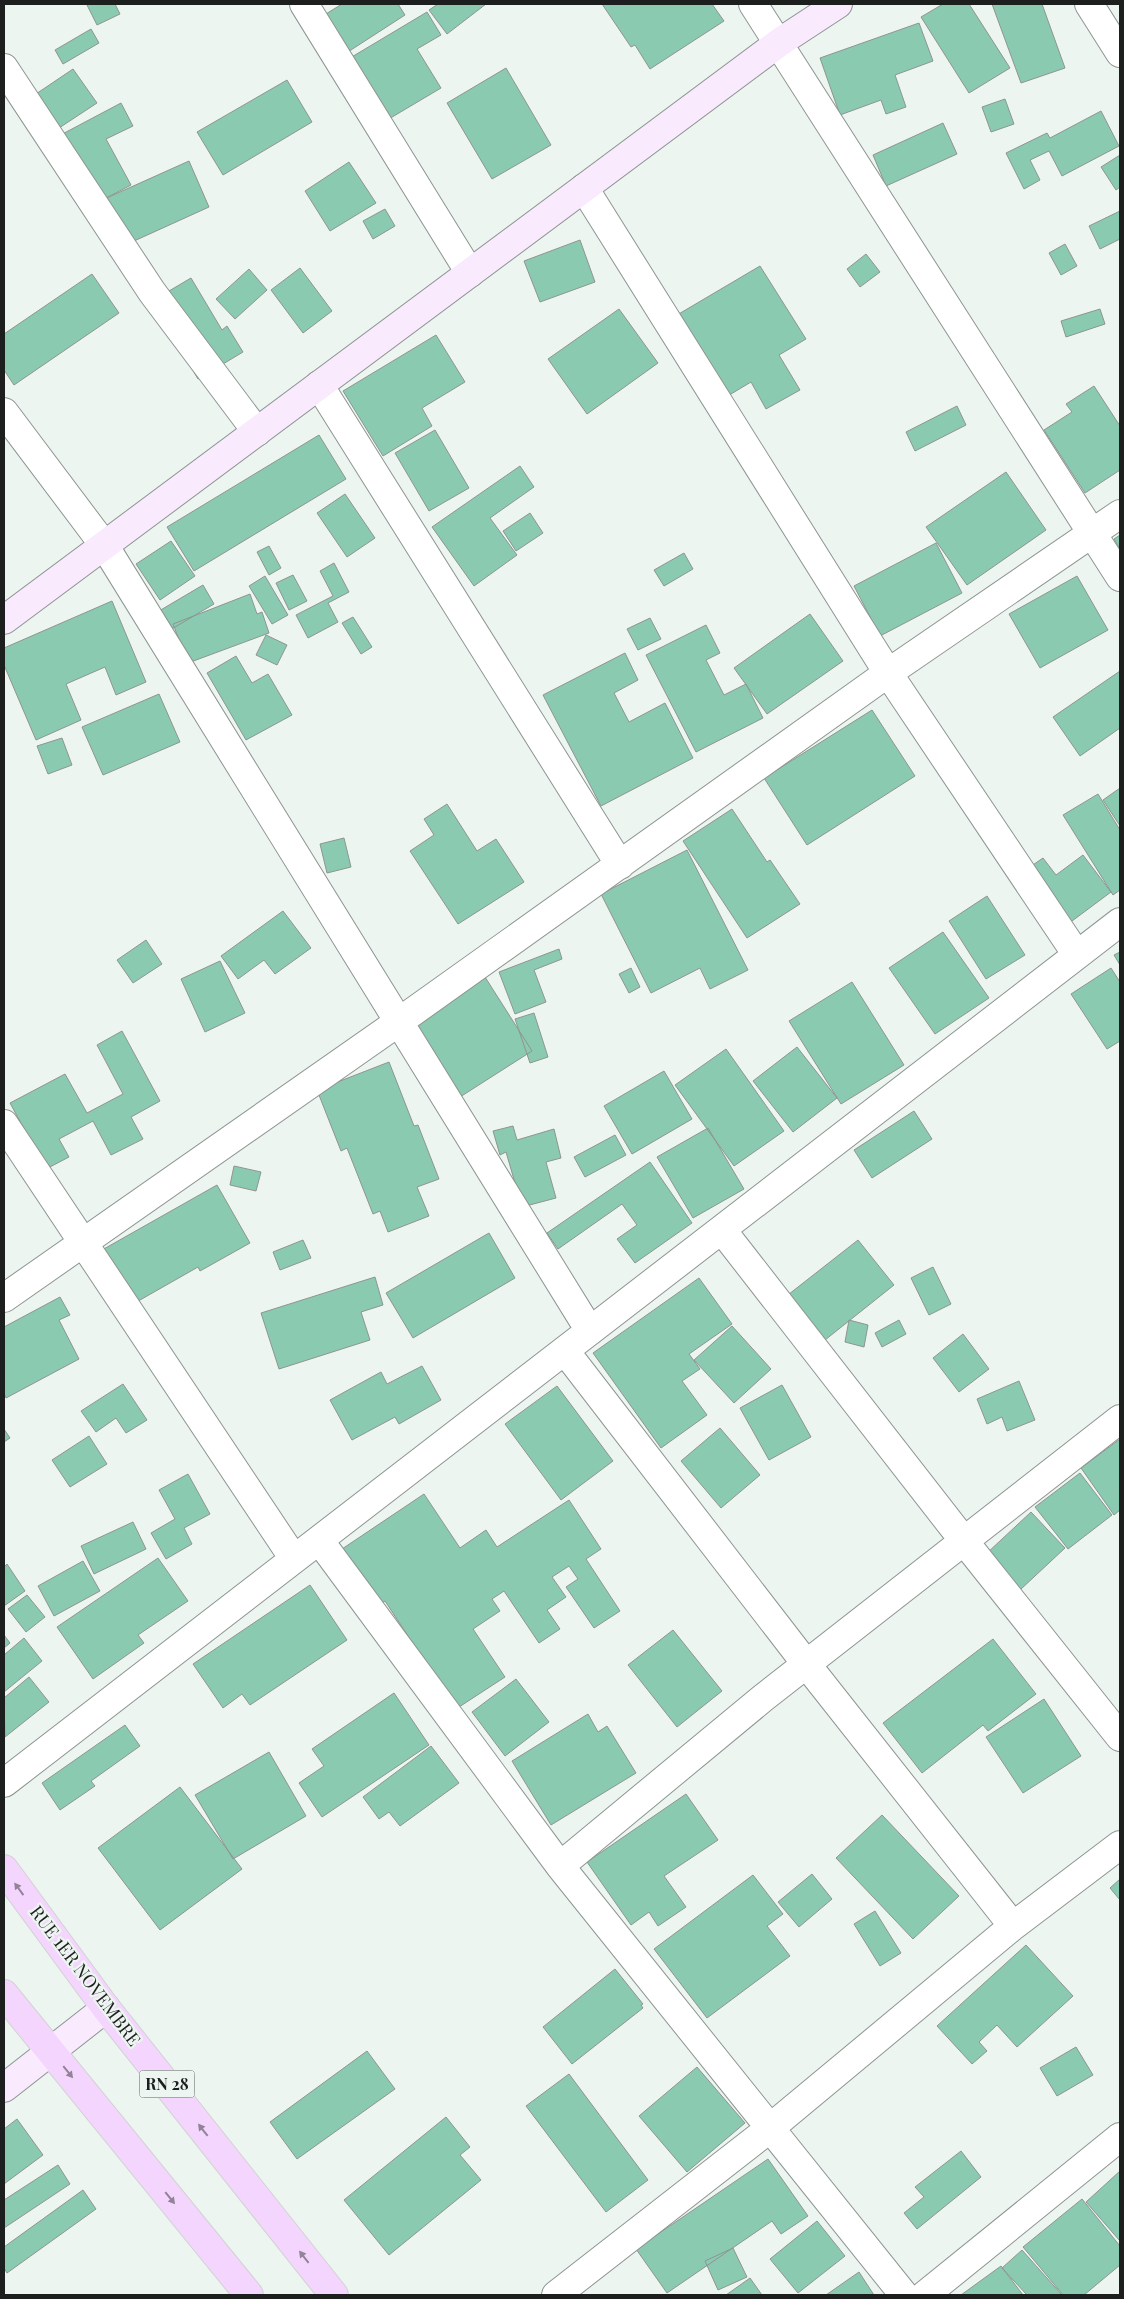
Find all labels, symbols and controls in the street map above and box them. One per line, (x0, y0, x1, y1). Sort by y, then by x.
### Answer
one-way arrow (14, 1882, 24, 1896)
street label: RUE 1ER NOVEMBRE (25, 1900, 147, 2051)
one-way arrow (62, 2066, 73, 2079)
road number: RN 28 (140, 2070, 194, 2098)
one-way arrow (198, 2123, 208, 2136)
one-way arrow (165, 2192, 176, 2205)
one-way arrow (298, 2251, 309, 2264)

